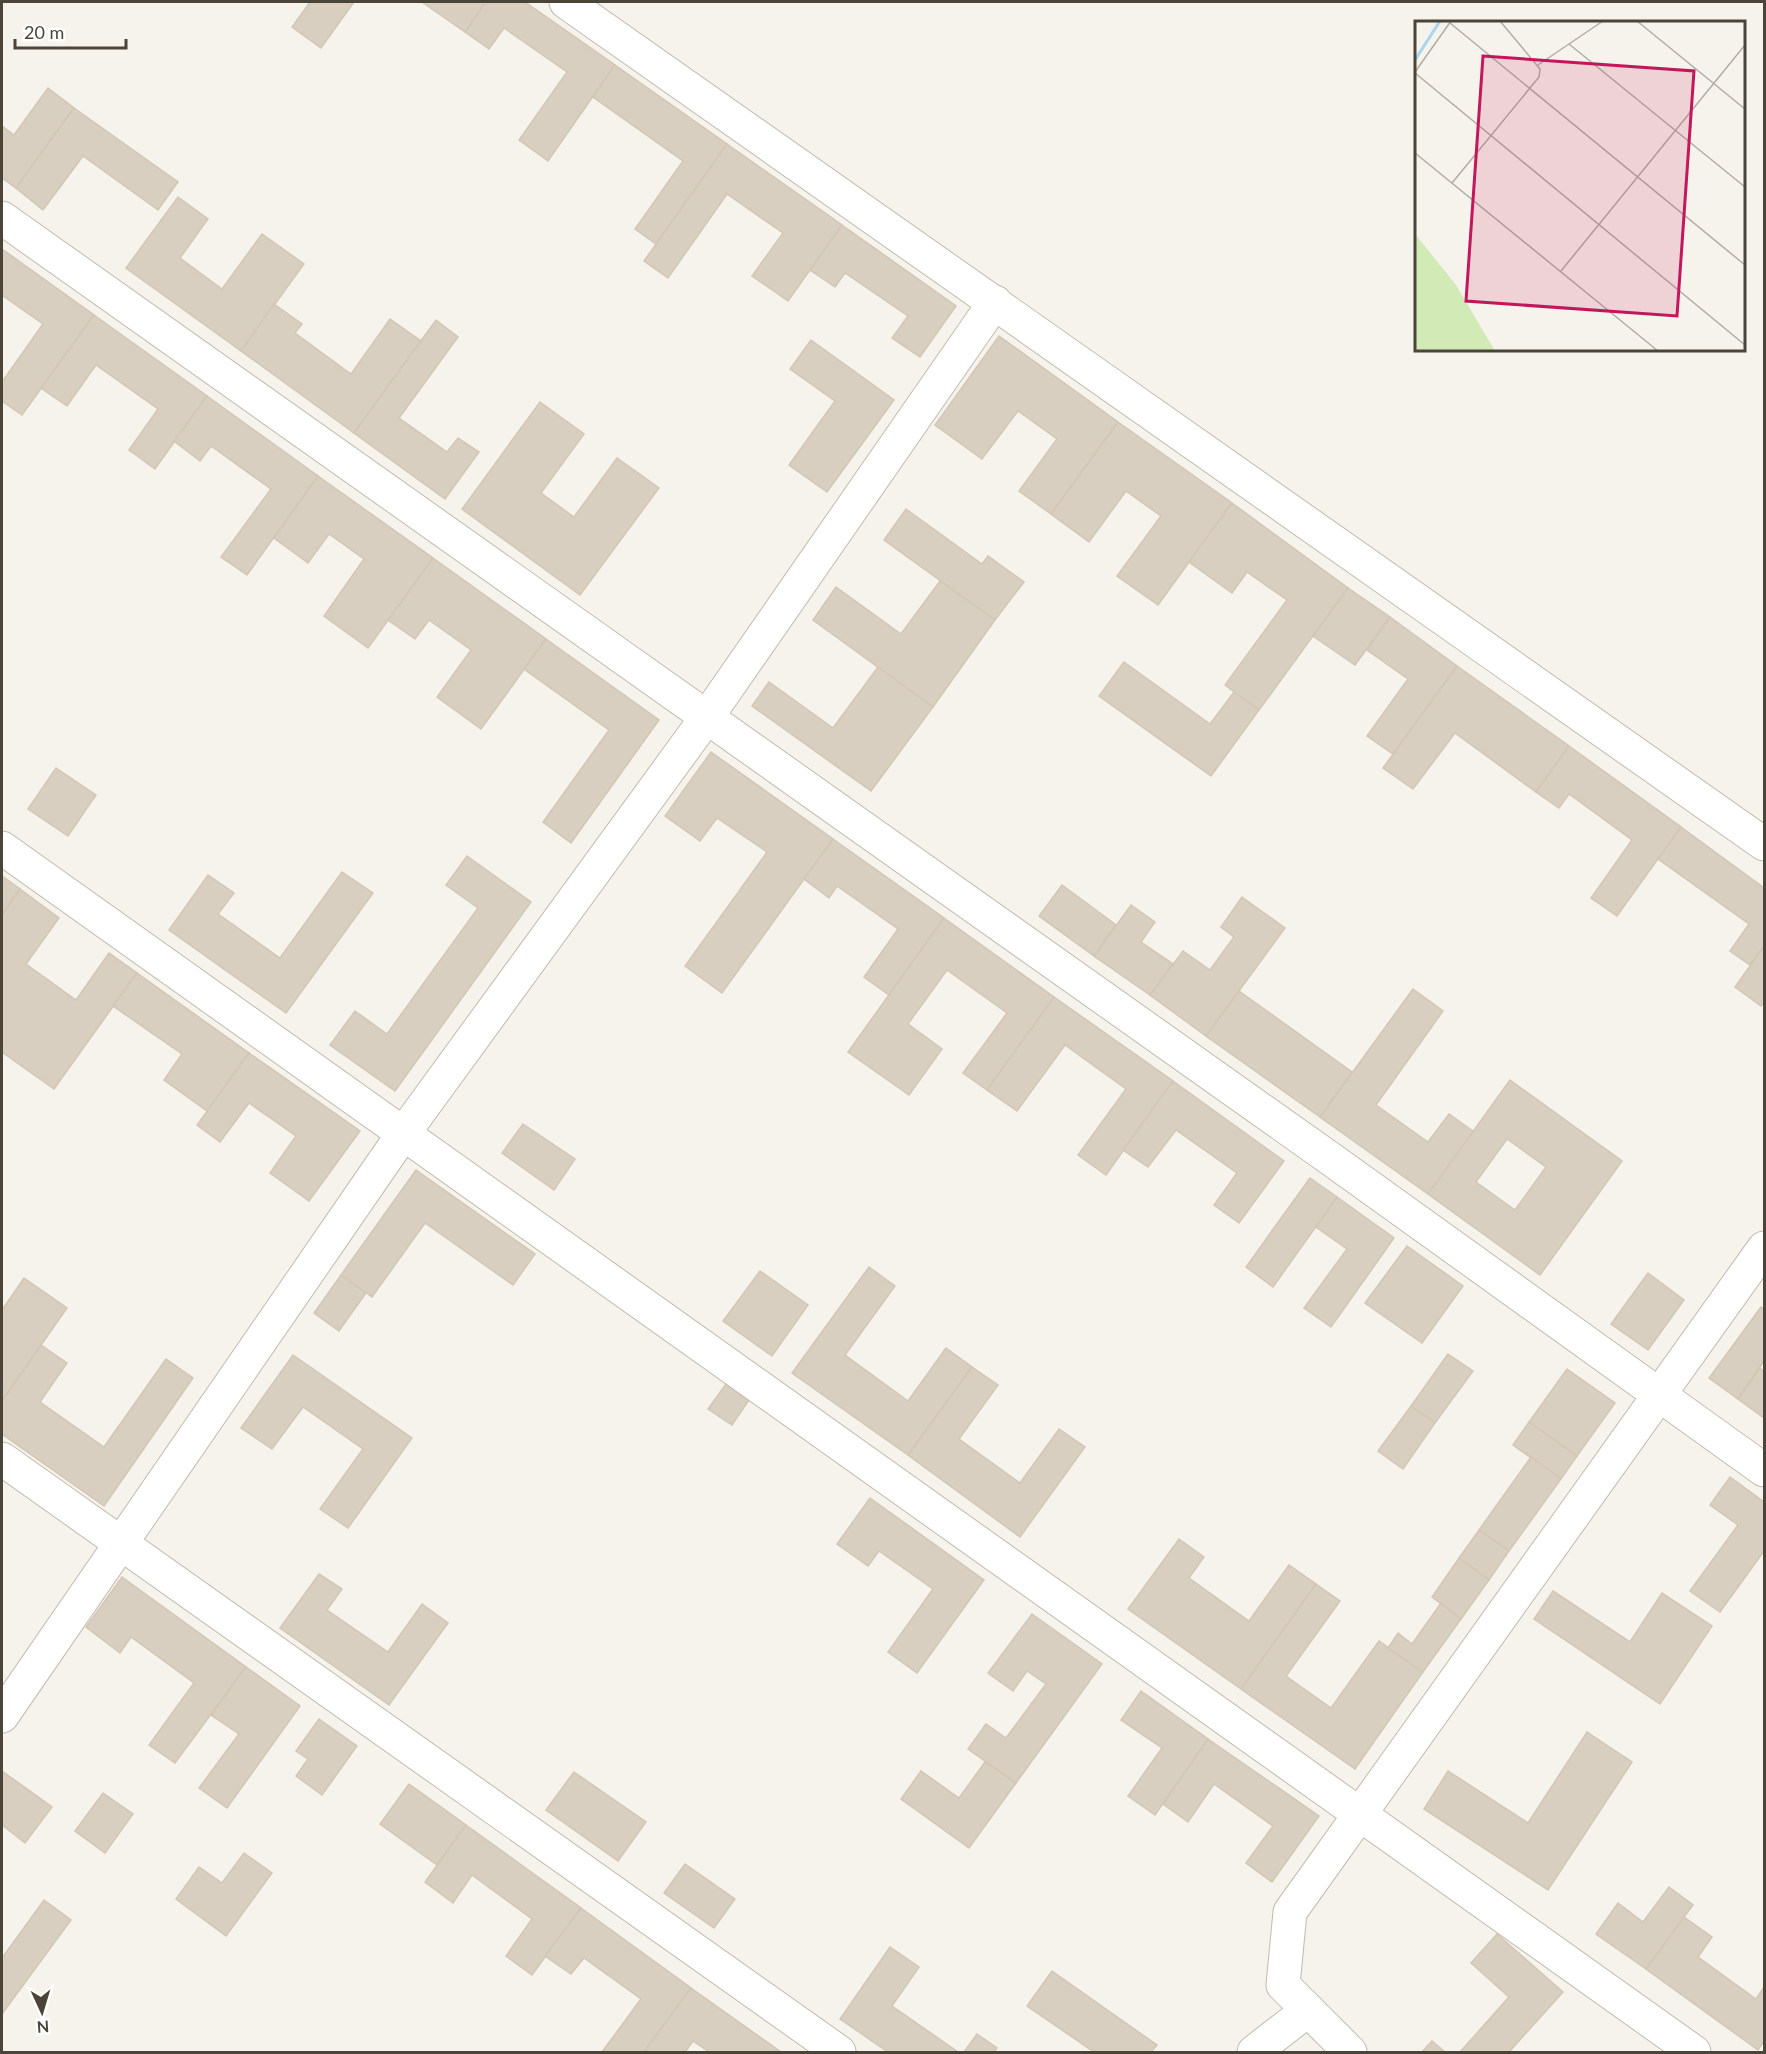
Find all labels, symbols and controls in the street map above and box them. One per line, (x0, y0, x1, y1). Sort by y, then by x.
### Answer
scale bar (15, 12, 126, 50)
text: 20 m (24, 21, 64, 43)
inset map (1415, 21, 1745, 351)
north arrow (12, 1982, 72, 2042)
text: N (36, 2018, 50, 2037)

